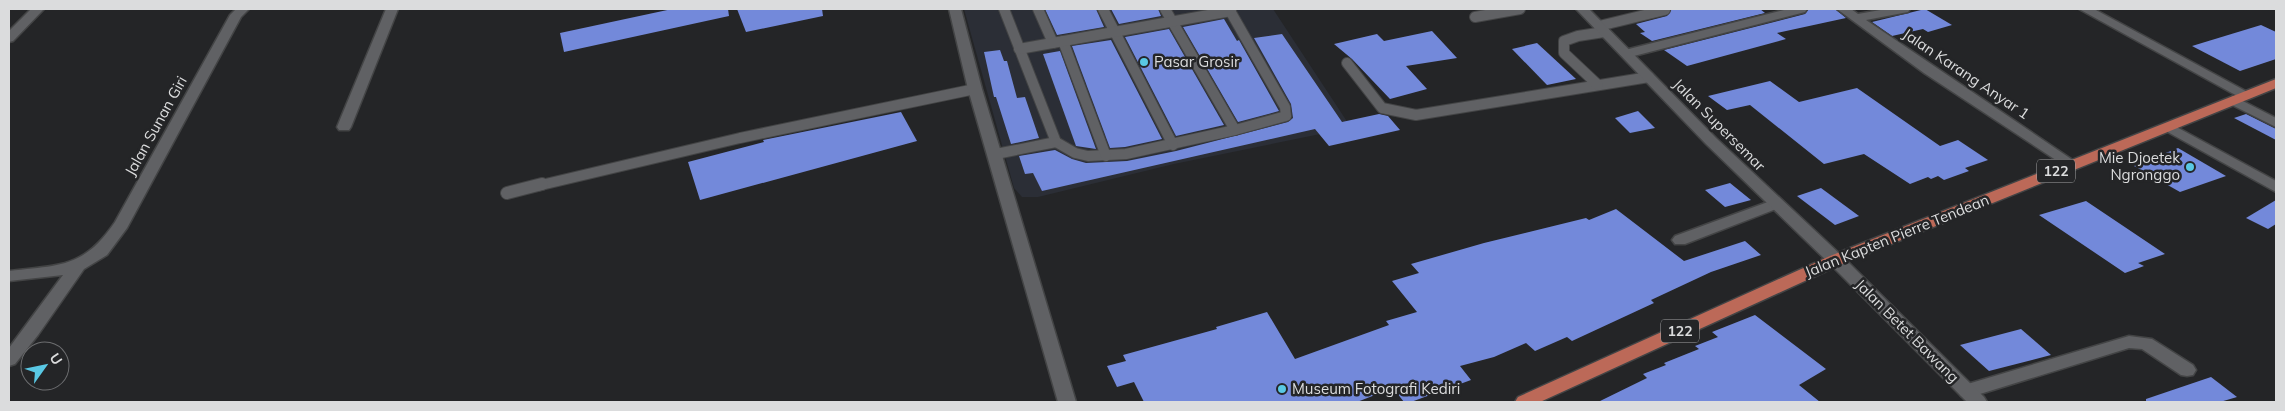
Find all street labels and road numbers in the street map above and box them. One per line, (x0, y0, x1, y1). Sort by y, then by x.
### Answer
street label: Jalan Karang Anyar 1 (1899, 24, 2033, 123)
street label: Jalan Sunan Giri (120, 72, 191, 179)
street label: Jalan Supersemar (1669, 74, 1770, 175)
road number: 122 (2037, 160, 2075, 182)
street label: Jalan Kapten Pierre Tendean (1802, 190, 1992, 281)
street label: Jalan Betet Bawang (1852, 275, 1963, 386)
road number: 122 (1661, 320, 1699, 342)

